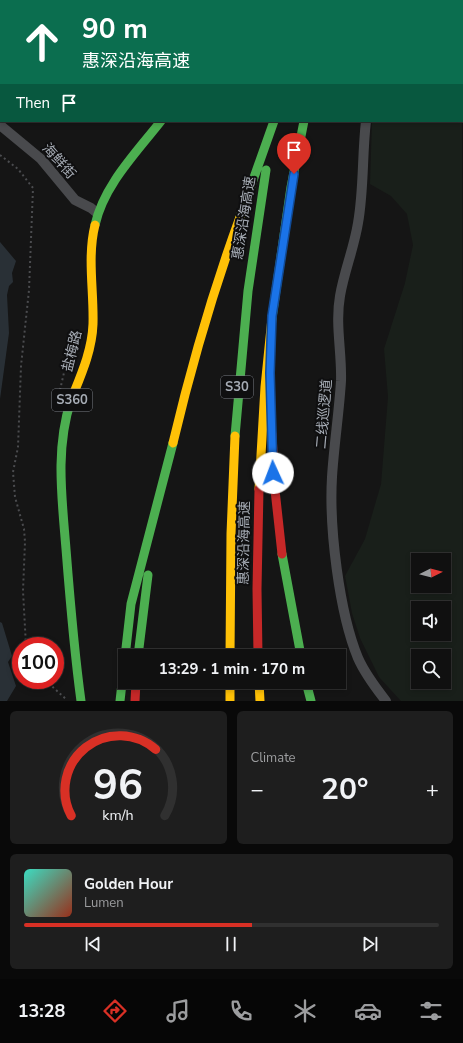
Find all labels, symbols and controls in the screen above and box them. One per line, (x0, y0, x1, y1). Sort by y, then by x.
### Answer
text: 90 m (82, 10, 148, 48)
icon: ahead (16, 16, 68, 68)
text: 惠深沿海高速 (82, 49, 190, 73)
icon: arrive (58, 92, 80, 114)
text: Then (16, 93, 50, 113)
pin (277, 133, 311, 174)
street label: 海鲜街 (38, 139, 80, 183)
icon: arrive (283, 139, 305, 161)
street label: 惠深沿海高速 (228, 175, 260, 261)
street label: 盐梅路 (58, 328, 86, 374)
road number: S30 (221, 376, 253, 398)
street label: 二线巡逻道 (311, 378, 337, 450)
road number: S360 (52, 389, 92, 411)
position arrow (252, 452, 294, 494)
street label: 惠深沿海高速 (234, 501, 254, 585)
north arrow (411, 553, 451, 593)
map controls (411, 553, 451, 689)
button: sound (411, 601, 451, 641)
speed limit sign: 100 (12, 637, 64, 689)
button: search (411, 649, 451, 689)
text: 13:29 · 1 min · 170 m (159, 659, 305, 679)
text: Climate (251, 749, 296, 767)
text: 96 (93, 756, 143, 813)
text: 20° (321, 769, 368, 810)
text: − (251, 775, 264, 805)
text: + (426, 775, 439, 805)
text: km/h (103, 805, 134, 824)
text: Golden Hour (84, 874, 173, 894)
text: Lumen (84, 894, 124, 912)
icon: previous (82, 933, 104, 955)
icon: pause (220, 933, 242, 955)
icon: next (359, 933, 381, 955)
icon: directions (101, 997, 129, 1025)
icon: music (164, 997, 192, 1025)
icon: phone (227, 997, 255, 1025)
icon: climate (291, 997, 319, 1025)
icon: car (354, 997, 382, 1025)
icon: filters (417, 997, 445, 1025)
text: 13:28 (18, 999, 65, 1023)

